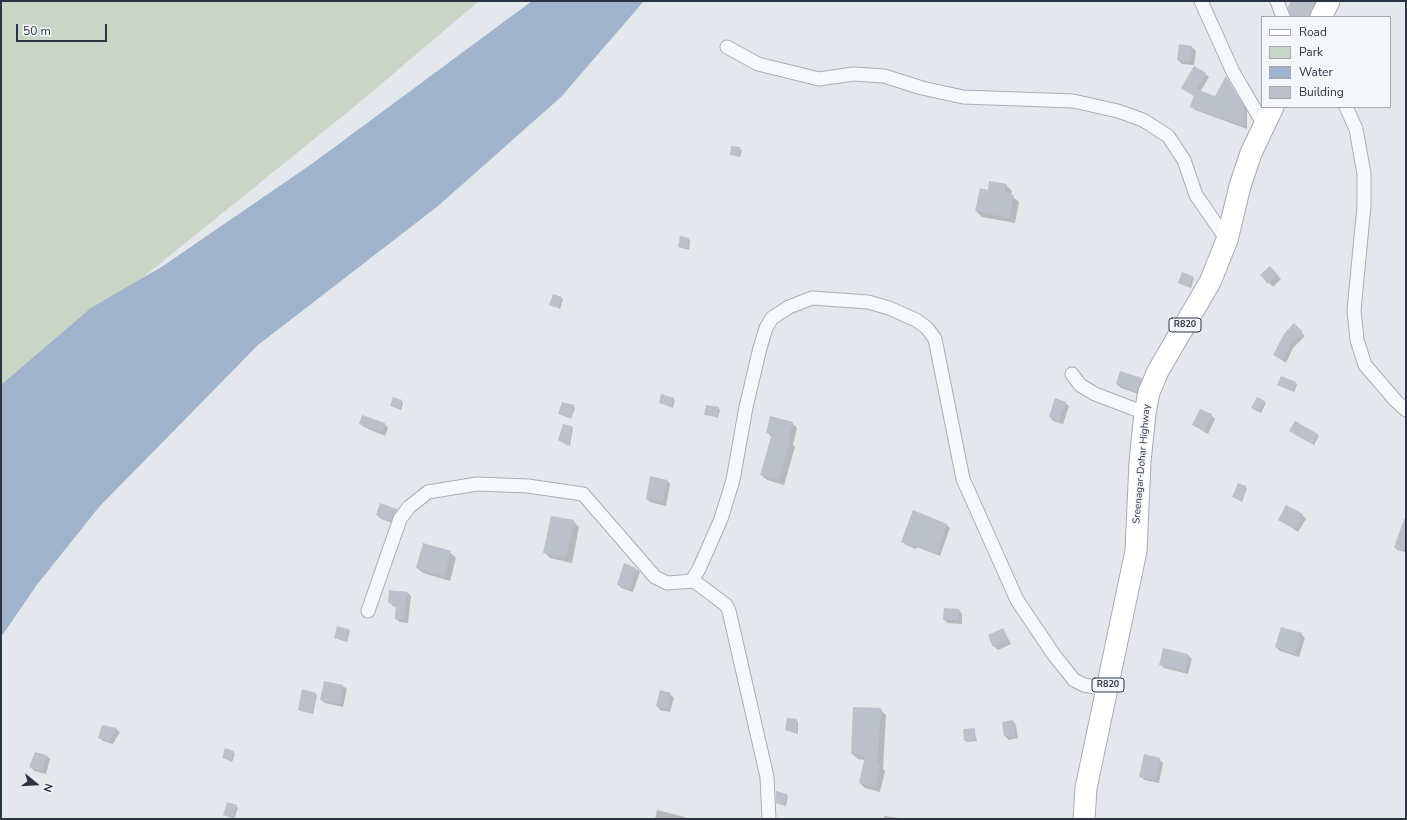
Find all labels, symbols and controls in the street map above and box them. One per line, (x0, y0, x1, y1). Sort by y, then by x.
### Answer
scale bar (18, 16, 109, 42)
legend (1261, 16, 1391, 108)
text: 50 m (23, 23, 51, 39)
text: Road (1299, 24, 1327, 40)
text: Park (1299, 44, 1323, 60)
text: Water (1299, 64, 1333, 80)
text: Building (1299, 84, 1344, 100)
road number: R820 (1169, 318, 1201, 332)
street label: Sreenagar-Dohar Highway (1131, 404, 1153, 524)
road number: R820 (1092, 678, 1124, 692)
north arrow (16, 764, 56, 804)
text: N (39, 782, 56, 794)

